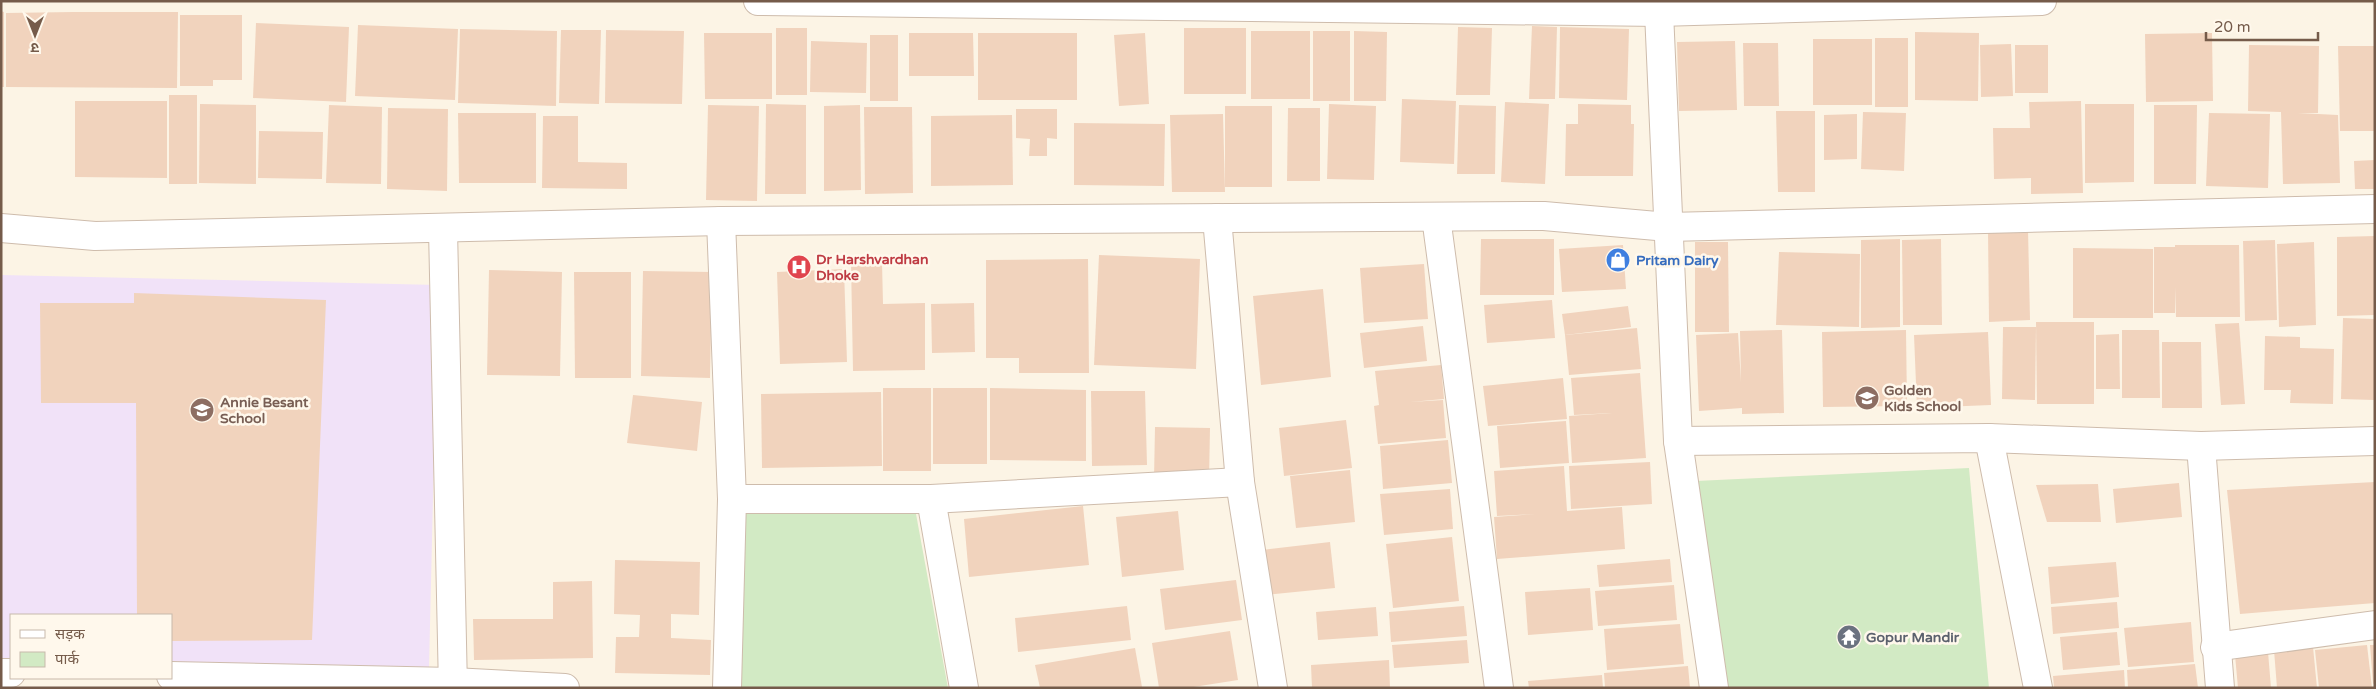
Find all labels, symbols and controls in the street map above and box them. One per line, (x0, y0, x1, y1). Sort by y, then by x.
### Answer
north arrow (10, 10, 60, 60)
scale bar (2206, 10, 2318, 42)
text: 20 m (2214, 18, 2251, 36)
text: उ (30, 39, 39, 56)
shop icon: Pritam Dairy (1605, 247, 1631, 273)
place label: Dr Harshvardhan Dhoke (816, 251, 928, 284)
place label: Pritam Dairy (1636, 252, 1719, 269)
hospital icon: Dr Harshvardhan Dhoke (786, 254, 812, 280)
place label: Golden Kids School (1884, 382, 1961, 415)
school or university icon: Golden Kids School (1854, 385, 1880, 411)
place label: Annie Besant School (220, 394, 309, 427)
school or university icon: Annie Besant School (189, 397, 215, 423)
legend (10, 614, 172, 679)
temple icon: Gopur Mandir (1836, 624, 1862, 650)
text: सड़क (55, 625, 85, 643)
place label: Gopur Mandir (1866, 629, 1960, 646)
text: पार्क (55, 650, 79, 668)

